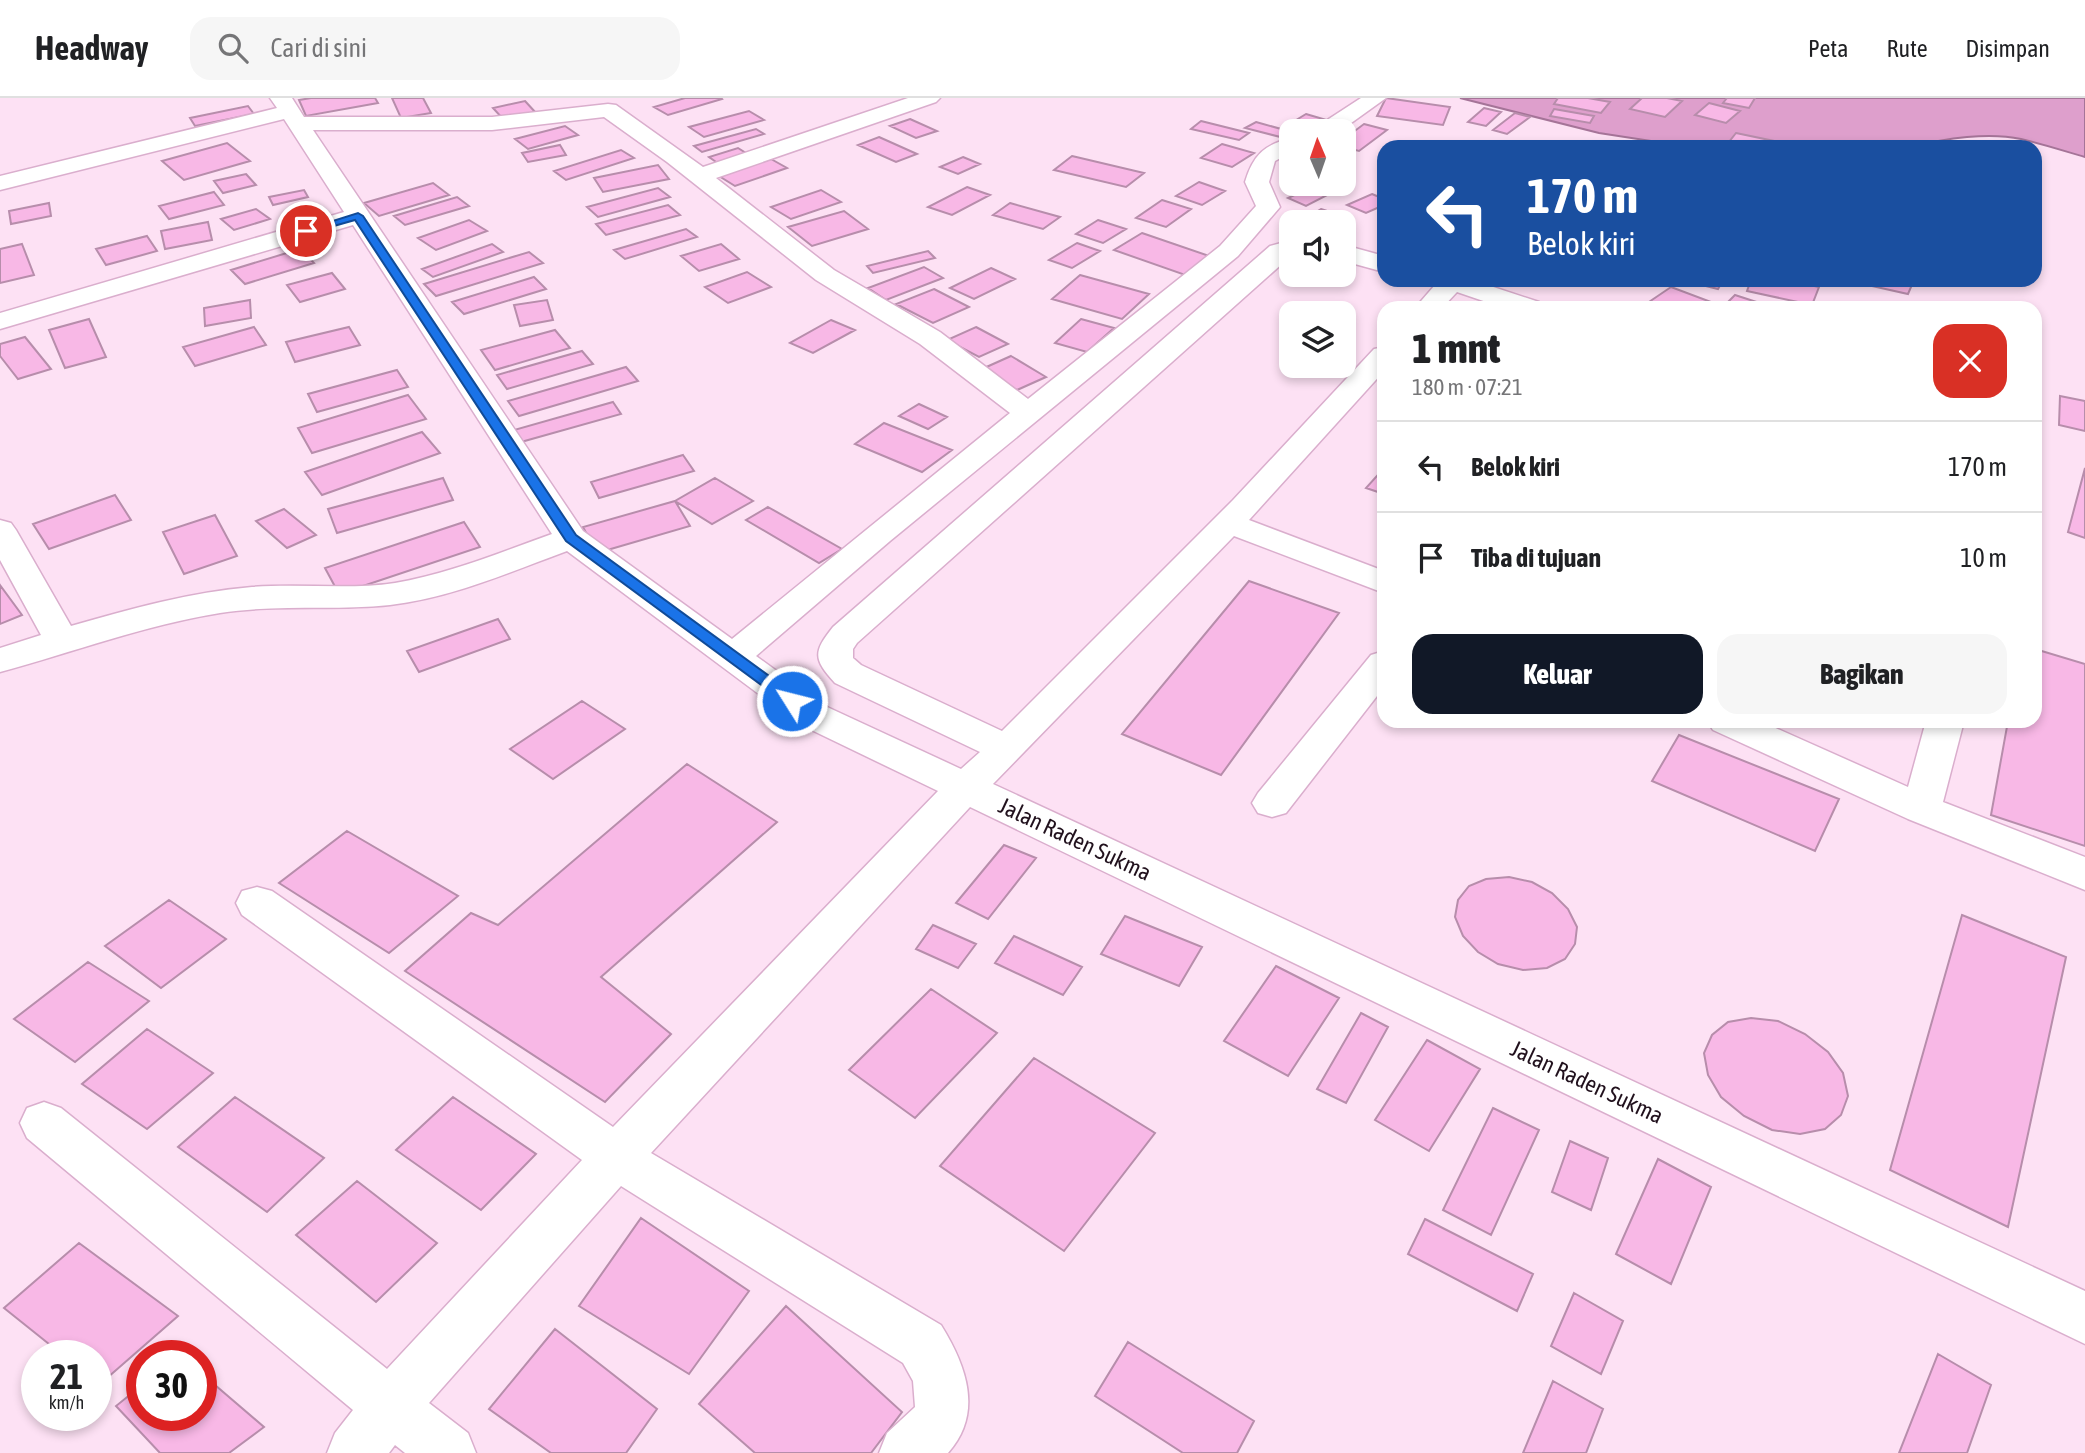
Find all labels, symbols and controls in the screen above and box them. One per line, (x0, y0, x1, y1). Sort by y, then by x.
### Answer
search box (190, 17, 680, 80)
text: Headway (35, 29, 148, 67)
icon: search (214, 29, 252, 67)
text: Cari di sini (270, 33, 367, 63)
text: Peta (1808, 35, 1848, 62)
text: Rute (1886, 35, 1928, 62)
text: Disimpan (1966, 35, 2050, 62)
north arrow (1279, 119, 1356, 196)
map controls (1279, 119, 1356, 378)
text: 170 m (1527, 167, 1638, 223)
icon: left (1412, 168, 1503, 259)
pin (276, 201, 336, 261)
button: sound (1279, 210, 1356, 287)
icon: arrive (287, 212, 325, 250)
text: Belok kiri (1527, 225, 1636, 262)
button: layers (1279, 301, 1356, 378)
text: 1 mnt (1412, 324, 1500, 372)
button: close (1933, 324, 2007, 398)
text: 180 m · 07:21 (1412, 374, 1523, 400)
icon: left (1412, 448, 1450, 486)
text: Belok kiri (1471, 452, 1560, 482)
text: 170 m (1948, 452, 2007, 482)
icon: arrive (1412, 539, 1450, 577)
text: Tiba di tujuan (1471, 543, 1601, 573)
text: 10 m (1960, 543, 2007, 573)
button: Keluar (1412, 634, 1703, 714)
button: Bagikan (1717, 634, 2007, 714)
position arrow (755, 664, 829, 738)
street label: Jalan Raden Sukma (995, 792, 1155, 886)
street label: Jalan Raden Sukma (1507, 1035, 1667, 1129)
speed limit sign: 30 (126, 1340, 217, 1431)
text: 21 (50, 1356, 83, 1396)
text: km/h (49, 1392, 84, 1413)

